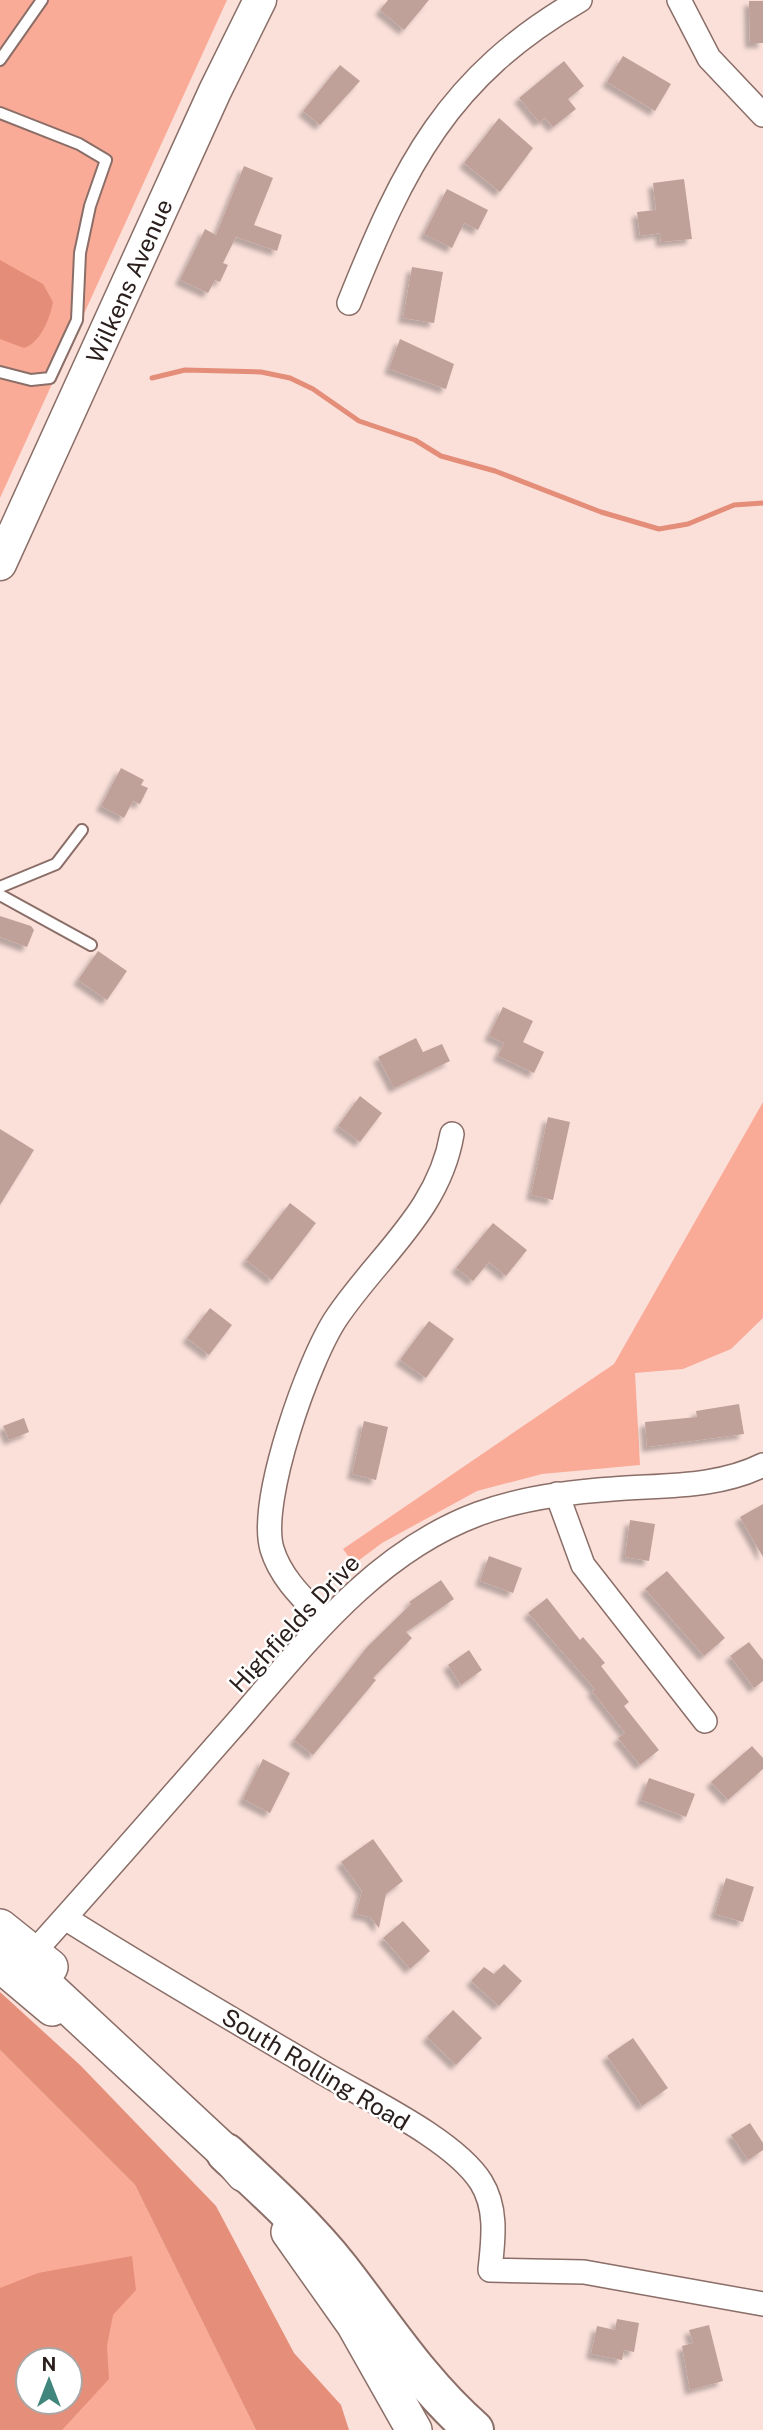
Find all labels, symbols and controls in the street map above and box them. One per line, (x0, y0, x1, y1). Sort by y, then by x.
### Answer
street label: Wilkens Avenue (80, 195, 178, 367)
street label: Highfields Drive (223, 1548, 365, 1698)
street label: South Rolling Road (217, 2002, 415, 2136)
north arrow (14, 2346, 84, 2416)
text: N (42, 2353, 56, 2375)

